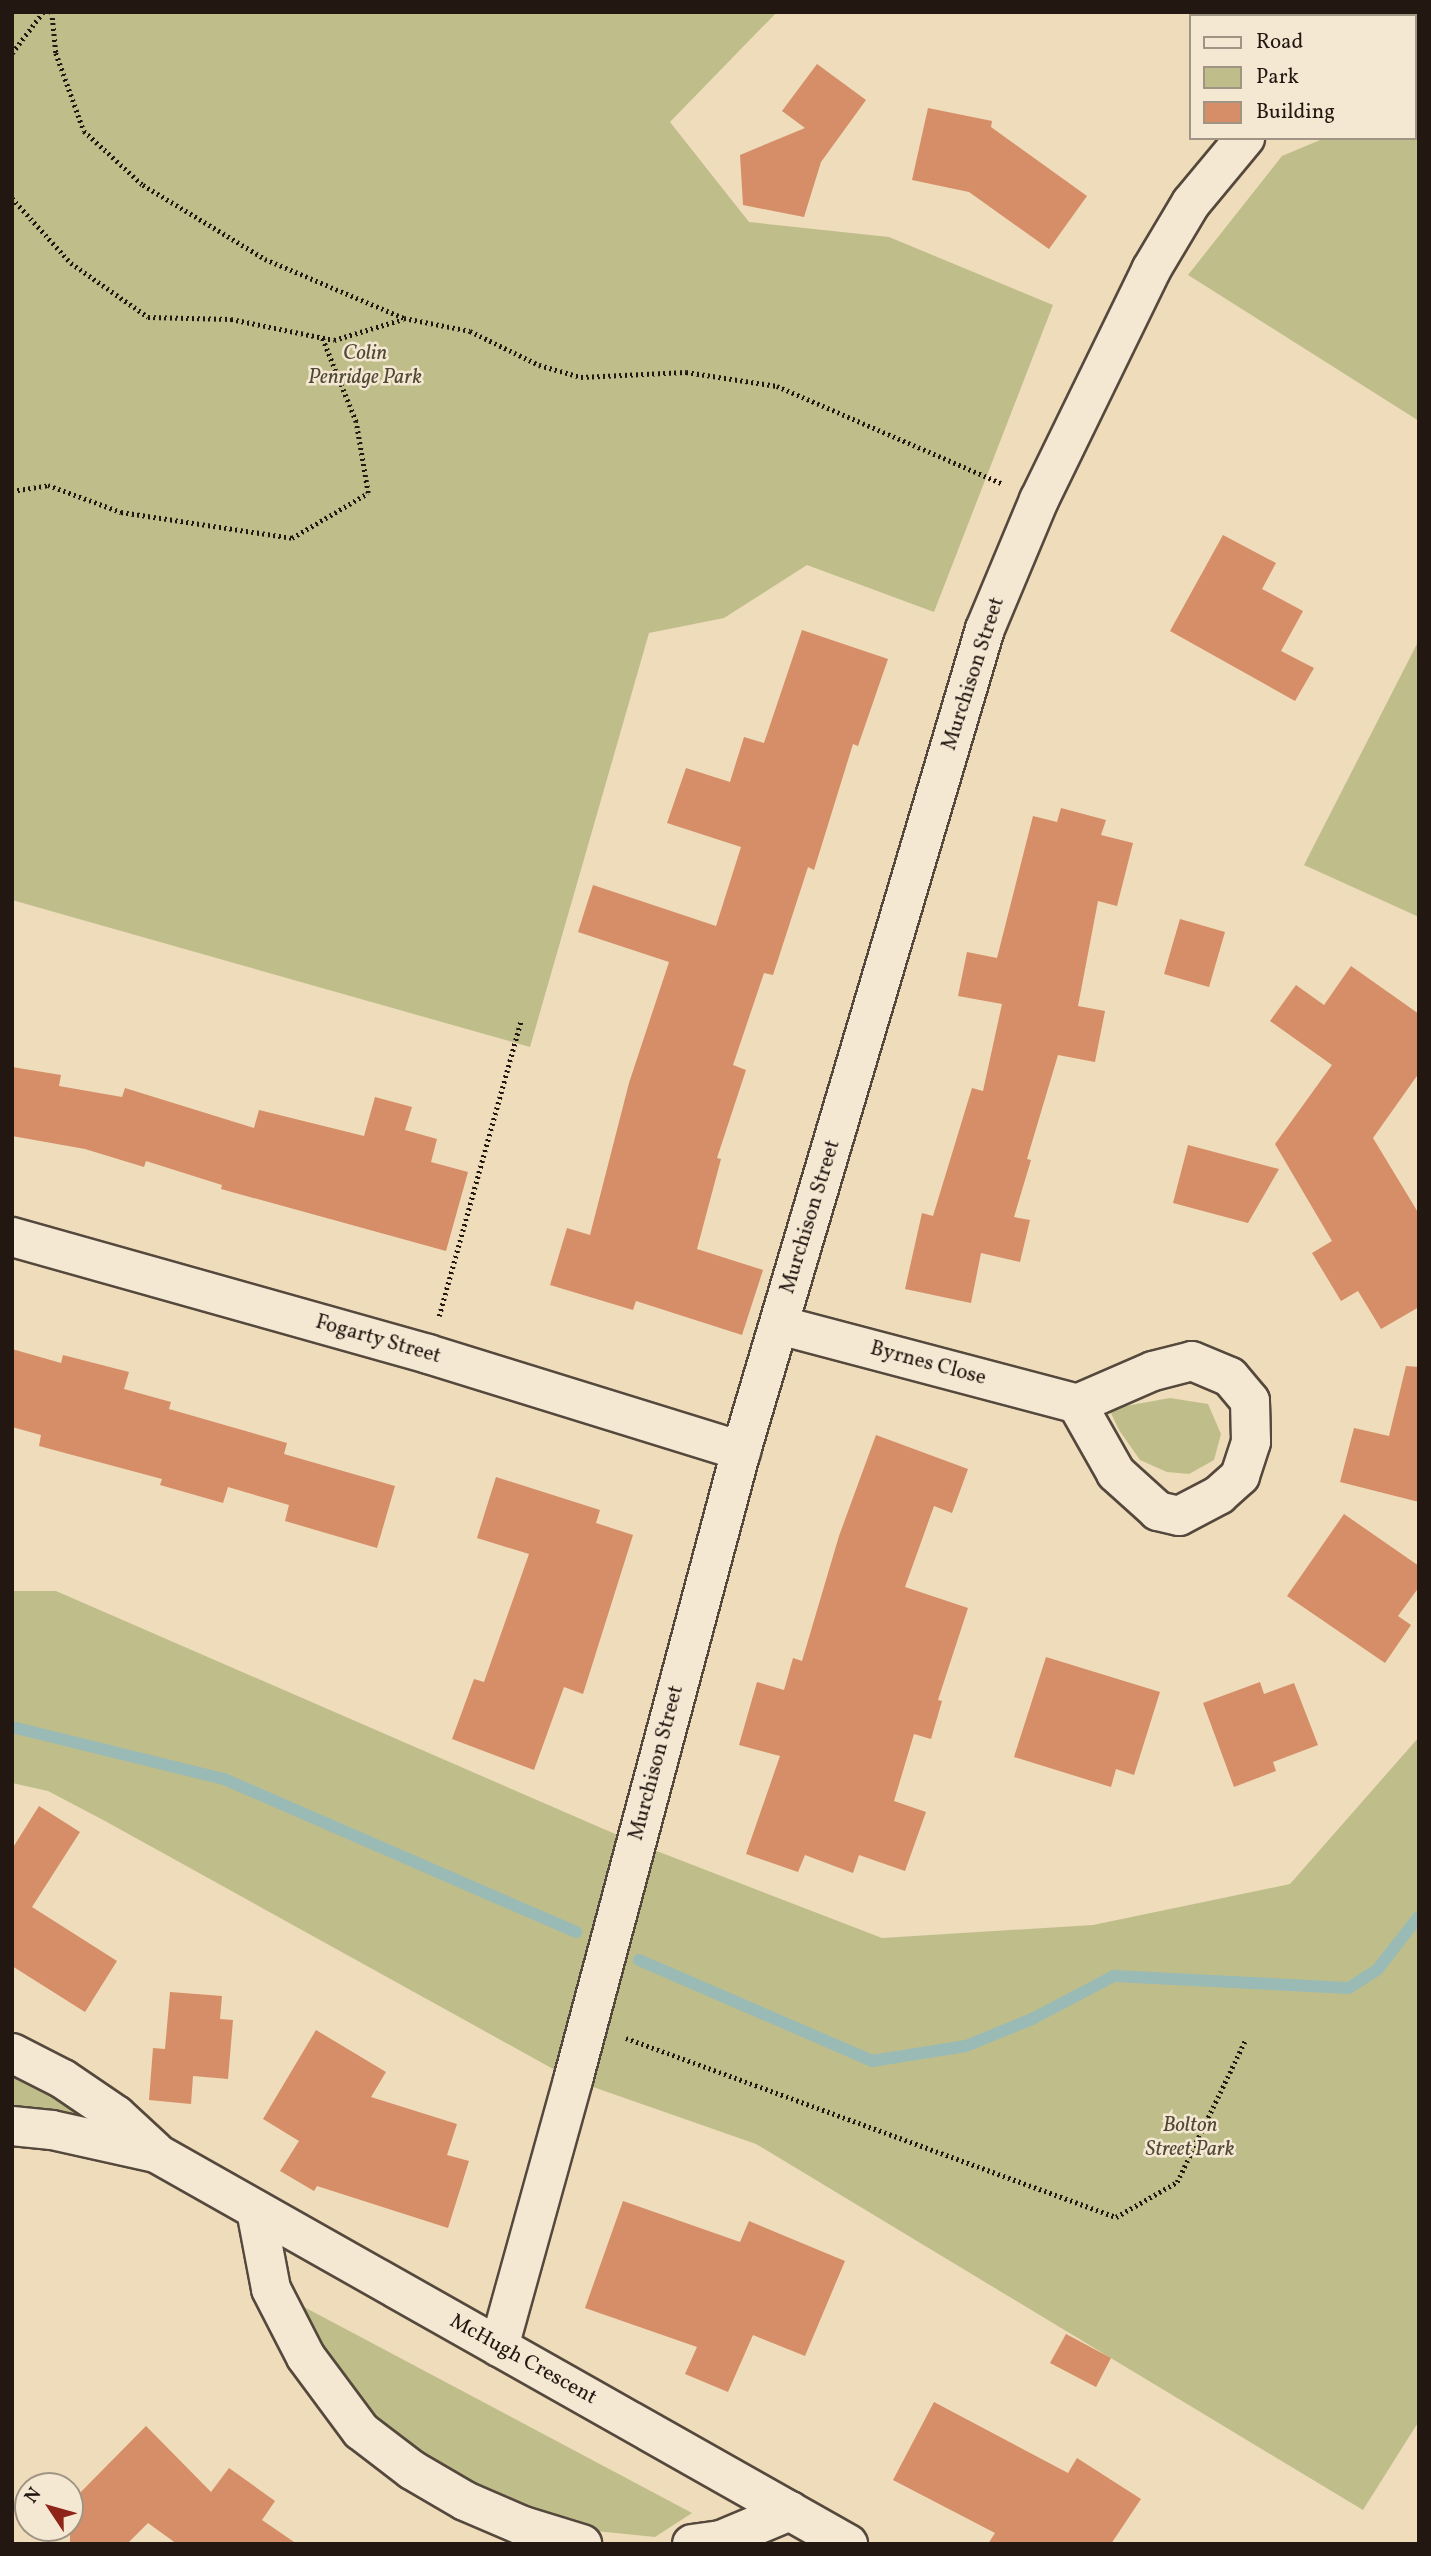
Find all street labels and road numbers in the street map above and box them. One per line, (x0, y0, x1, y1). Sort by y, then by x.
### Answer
street label: Murchison Street (937, 594, 1011, 754)
street label: Murchison Street (776, 1137, 846, 1297)
street label: Fogarty Street (312, 1310, 444, 1370)
street label: Byrnes Close (867, 1336, 989, 1392)
street label: Murchison Street (624, 1683, 690, 1843)
street label: McHugh Crescent (445, 2309, 601, 2411)

